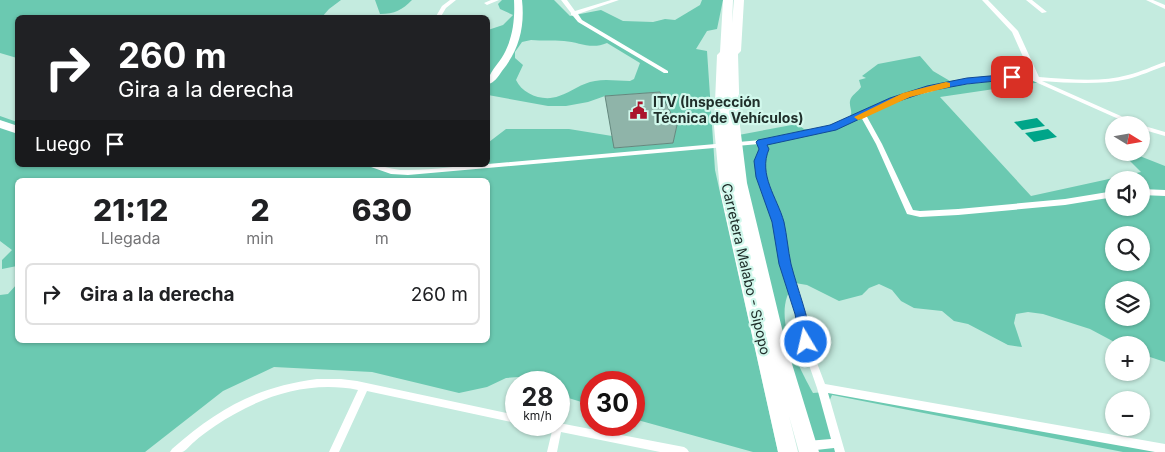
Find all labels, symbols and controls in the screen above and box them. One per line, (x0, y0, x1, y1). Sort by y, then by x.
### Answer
text: 260 m (118, 34, 227, 76)
icon: right (35, 35, 100, 100)
pin (991, 56, 1033, 98)
icon: arrive (998, 63, 1026, 91)
text: Gira a la derecha (118, 76, 294, 102)
place label: ITV (Inspección Técnica de Vehículos) (653, 93, 804, 126)
public building icon: ITV (Inspección Técnica de Vehículos) (629, 100, 649, 120)
north arrow (1105, 116, 1150, 161)
map controls (1105, 116, 1150, 436)
icon: arrive (101, 130, 129, 158)
text: Luego (35, 133, 91, 156)
button: sound (1105, 171, 1150, 216)
street label: Carretera Malabo - Sipopo (718, 181, 775, 356)
text: 21:12 (93, 192, 168, 228)
text: 2 (250, 192, 270, 228)
text: 630 (352, 192, 412, 228)
button: search (1105, 226, 1150, 271)
text: Llegada (101, 228, 161, 248)
text: min (246, 228, 274, 248)
text: m (375, 228, 389, 248)
icon: right (37, 280, 65, 308)
button: layers (1105, 281, 1150, 326)
text: Gira a la derecha (80, 283, 235, 306)
text: 260 m (411, 283, 468, 306)
position arrow (779, 315, 831, 367)
button: + (1105, 336, 1150, 381)
speed limit sign: 30 (580, 371, 645, 436)
text: 28 (521, 382, 554, 412)
button: − (1105, 391, 1150, 436)
text: km/h (523, 408, 552, 423)

